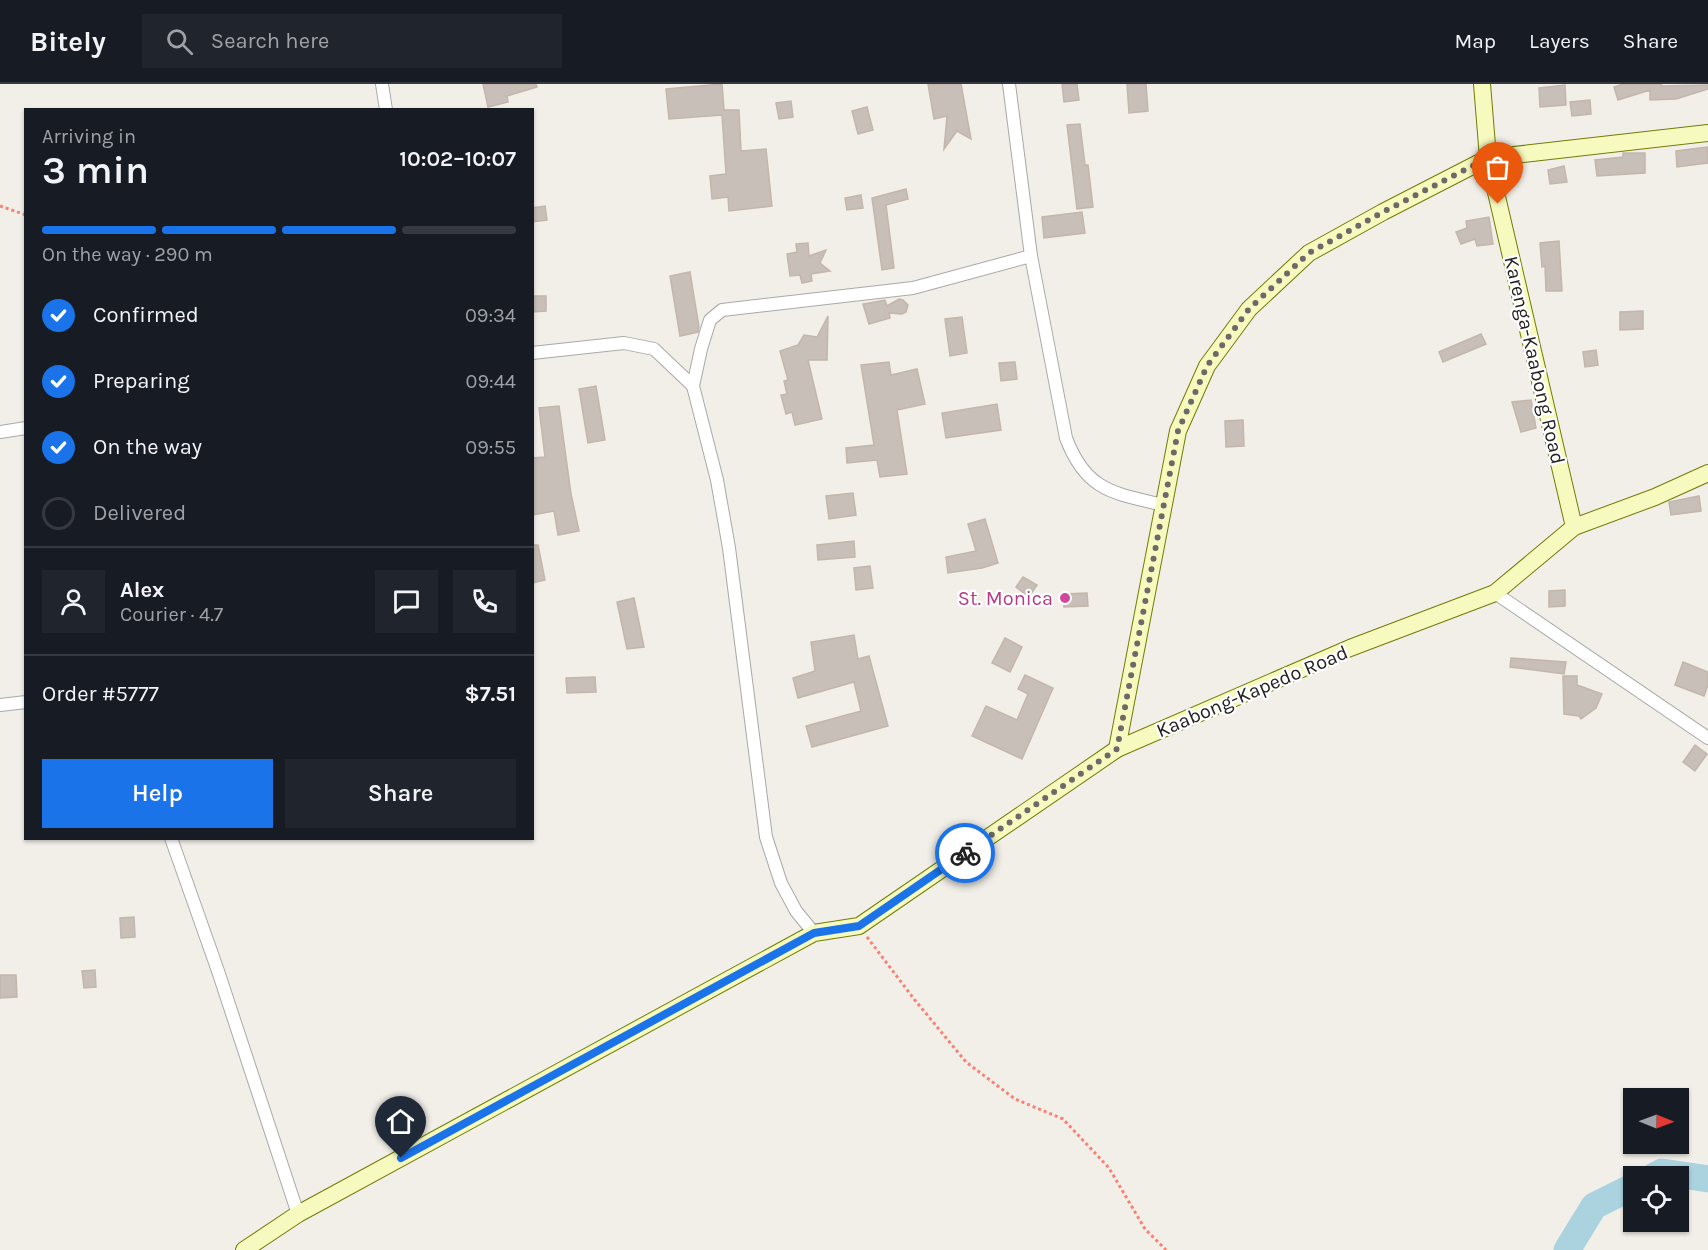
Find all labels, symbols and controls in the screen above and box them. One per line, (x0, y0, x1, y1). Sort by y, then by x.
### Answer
search box (142, 14, 562, 68)
text: Bitely (30, 25, 106, 58)
icon: search (163, 25, 196, 58)
text: Search here (211, 28, 329, 54)
text: Map (1454, 29, 1496, 53)
text: Layers (1529, 29, 1590, 53)
text: Share (1623, 29, 1678, 53)
text: Arriving in (42, 125, 136, 148)
pin (1472, 142, 1523, 204)
text: 10:02–10:07 (399, 146, 516, 172)
text: 3 min (42, 147, 149, 193)
icon: bag (1481, 151, 1514, 184)
text: On the way · 290 m (42, 243, 213, 266)
street label: Karenga-Kaabong Road (1499, 254, 1570, 467)
icon: check (42, 299, 75, 332)
text: Confirmed (93, 302, 199, 328)
text: 09:34 (465, 304, 516, 327)
icon: check (42, 365, 75, 398)
text: Preparing (93, 368, 190, 394)
text: 09:44 (466, 370, 516, 393)
icon: check (42, 431, 75, 464)
text: On the way (93, 434, 202, 460)
text: 09:55 (465, 436, 516, 459)
text: Delivered (93, 500, 186, 526)
button: person (42, 570, 105, 633)
button: chat (375, 570, 438, 633)
button: phone (453, 570, 516, 633)
text: Alex (120, 577, 164, 603)
place label: St. Monica (958, 587, 1053, 610)
marker: St. Monica (1058, 591, 1072, 605)
text: Courier · 4.7 (120, 603, 223, 626)
street label: Kaabong-Kapedo Road (1153, 641, 1351, 742)
text: Order #5777 (42, 681, 159, 707)
text: $7.51 (465, 681, 516, 707)
button: Help (42, 759, 273, 828)
button: Share (285, 759, 516, 828)
courier (935, 823, 995, 883)
icon: bike (949, 837, 982, 870)
north arrow (1623, 1088, 1689, 1154)
map controls (1623, 1088, 1689, 1232)
pin (375, 1096, 426, 1158)
icon: home (384, 1105, 417, 1138)
button: locate (1623, 1166, 1689, 1232)

